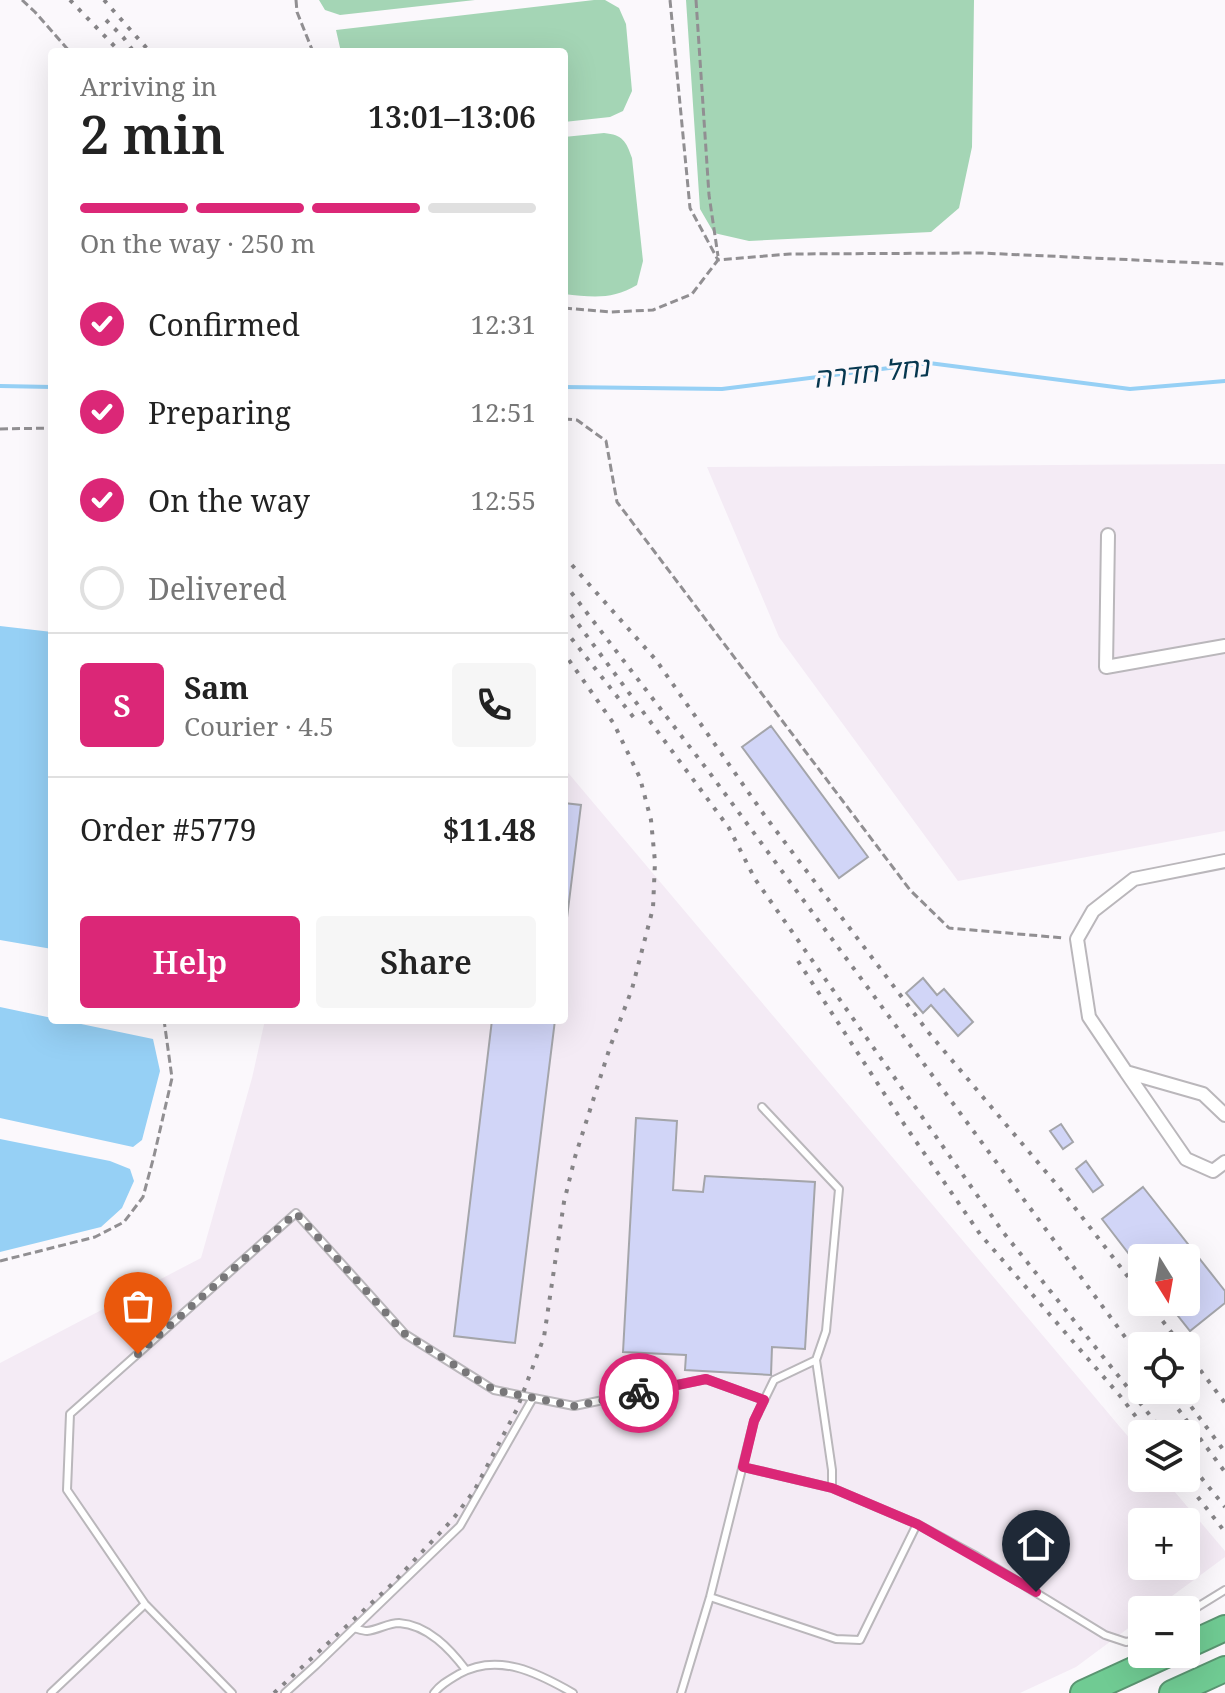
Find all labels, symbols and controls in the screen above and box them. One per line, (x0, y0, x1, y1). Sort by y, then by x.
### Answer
text: Arriving in (80, 68, 217, 104)
text: 13:01–13:06 (368, 96, 536, 137)
text: 2 min (80, 98, 225, 169)
text: On the way · 250 m (80, 225, 315, 261)
icon: check (80, 302, 124, 346)
text: Confirmed (148, 304, 300, 345)
text: 12:31 (470, 306, 536, 342)
water label: נחל חדרה (811, 346, 933, 396)
icon: check (80, 390, 124, 434)
text: Preparing (148, 392, 291, 433)
text: 12:51 (470, 394, 536, 430)
icon: check (80, 478, 124, 522)
text: On the way (148, 480, 310, 521)
text: 12:55 (470, 482, 536, 518)
text: Delivered (148, 568, 287, 609)
button: phone (452, 663, 536, 747)
text: Sam (184, 667, 249, 708)
text: S (113, 685, 131, 726)
text: Courier · 4.5 (184, 708, 334, 744)
text: Order #5779 (80, 809, 257, 850)
text: $11.48 (442, 809, 536, 850)
button: Help (80, 916, 300, 1008)
button: Share (316, 916, 536, 1008)
north arrow (1128, 1244, 1200, 1316)
map controls (1128, 1244, 1200, 1668)
pin (104, 1272, 172, 1354)
icon: bag (116, 1284, 160, 1328)
button: locate (1128, 1332, 1200, 1404)
courier (599, 1353, 679, 1433)
icon: bike (617, 1371, 661, 1415)
button: layers (1128, 1420, 1200, 1492)
button: + (1128, 1508, 1200, 1580)
pin (1002, 1510, 1070, 1592)
icon: home (1014, 1522, 1058, 1566)
button: − (1128, 1596, 1200, 1668)

